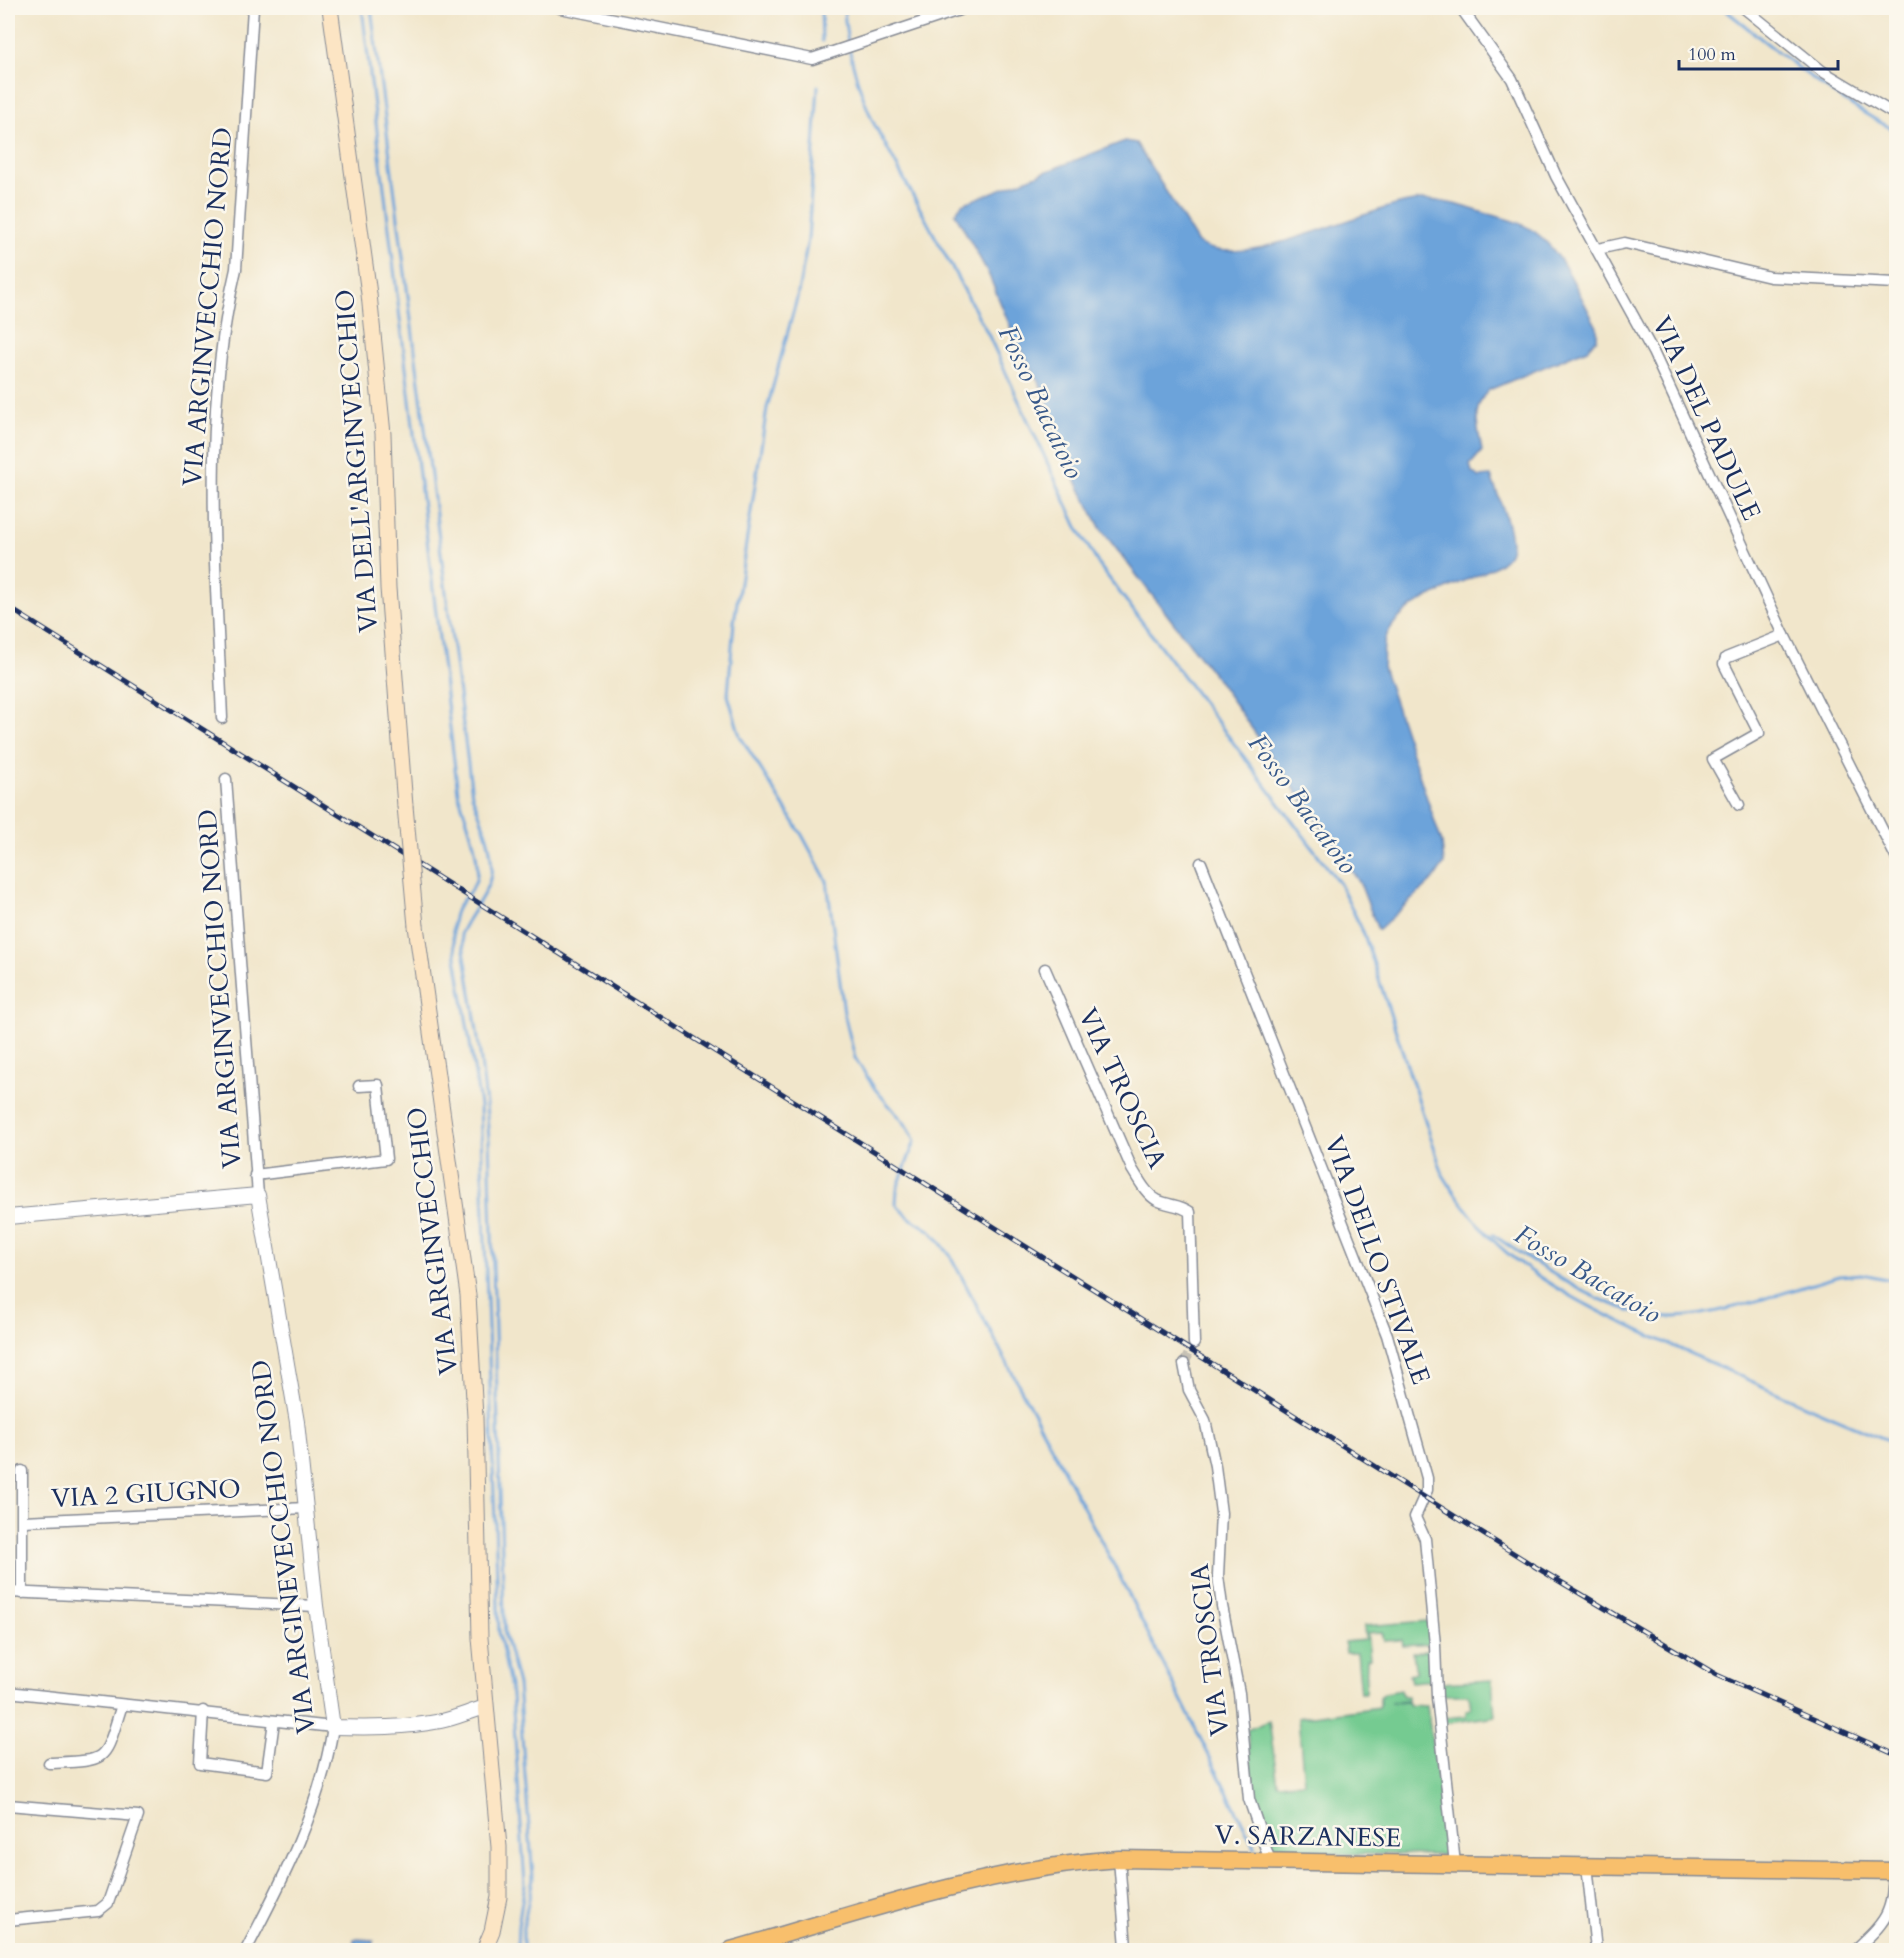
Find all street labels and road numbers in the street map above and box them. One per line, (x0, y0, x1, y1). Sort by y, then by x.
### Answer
street label: VIA ARGINVECCHIO NORD (174, 126, 241, 488)
street label: VIA DELL'ARGINVECCHIO (327, 288, 386, 634)
street label: VIA DEL PADULE (1644, 311, 1769, 526)
street label: VIA ARGINVECCHIO NORD (189, 808, 250, 1170)
street label: VIA TROSCIA (1070, 1002, 1175, 1175)
street label: VIA ARGINVECCHIO (399, 1105, 466, 1377)
street label: VIA DELLO STIVALE (1316, 1131, 1439, 1389)
street label: VIA ARGINEVECCHIO NORD (243, 1358, 324, 1736)
street label: VIA 2 GIUGNO (50, 1471, 242, 1516)
street label: VIA TROSCIA (1182, 1561, 1237, 1738)
street label: V. SARZANESE (1214, 1817, 1402, 1856)

